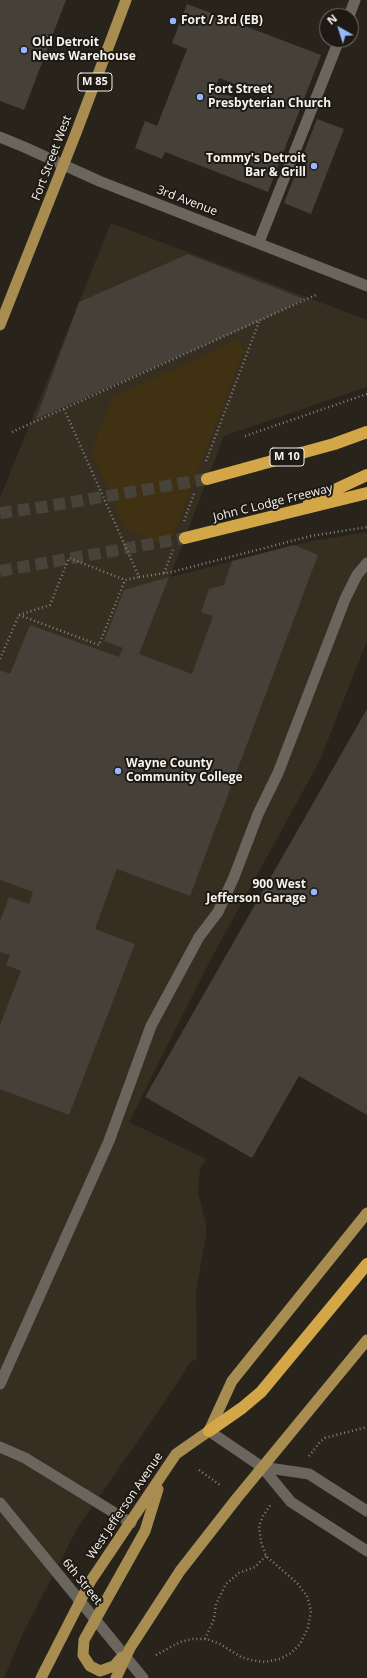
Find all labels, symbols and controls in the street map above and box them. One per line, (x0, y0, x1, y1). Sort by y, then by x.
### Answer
north arrow (319, 8, 359, 48)
text: N (324, 10, 340, 28)
place label: Fort / 3rd (EB) (181, 14, 263, 28)
marker: Fort / 3rd (EB) (168, 16, 178, 26)
place label: Old Detroit News Warehouse (32, 36, 136, 64)
marker: Old Detroit News Warehouse (19, 45, 29, 55)
road number: M 85 (78, 73, 112, 91)
place label: Fort Street Presbyterian Church (208, 83, 331, 111)
marker: Fort Street Presbyterian Church (195, 92, 205, 102)
street label: Fort Street West (29, 113, 75, 203)
place label: Tommy's Detroit Bar & Grill (206, 152, 306, 180)
marker: Tommy's Detroit Bar & Grill (309, 161, 319, 171)
street label: 3rd Avenue (155, 183, 219, 219)
road number: M 10 (270, 448, 304, 466)
street label: John C Lodge Freeway (212, 481, 334, 525)
place label: Wayne County Community College (126, 757, 243, 785)
marker: Wayne County Community College (113, 766, 123, 776)
place label: 900 West Jefferson Garage (206, 878, 306, 906)
marker: 900 West Jefferson Garage (309, 887, 319, 897)
street label: West Jefferson Avenue (84, 1450, 166, 1562)
street label: 6th Street (59, 1556, 105, 1608)

